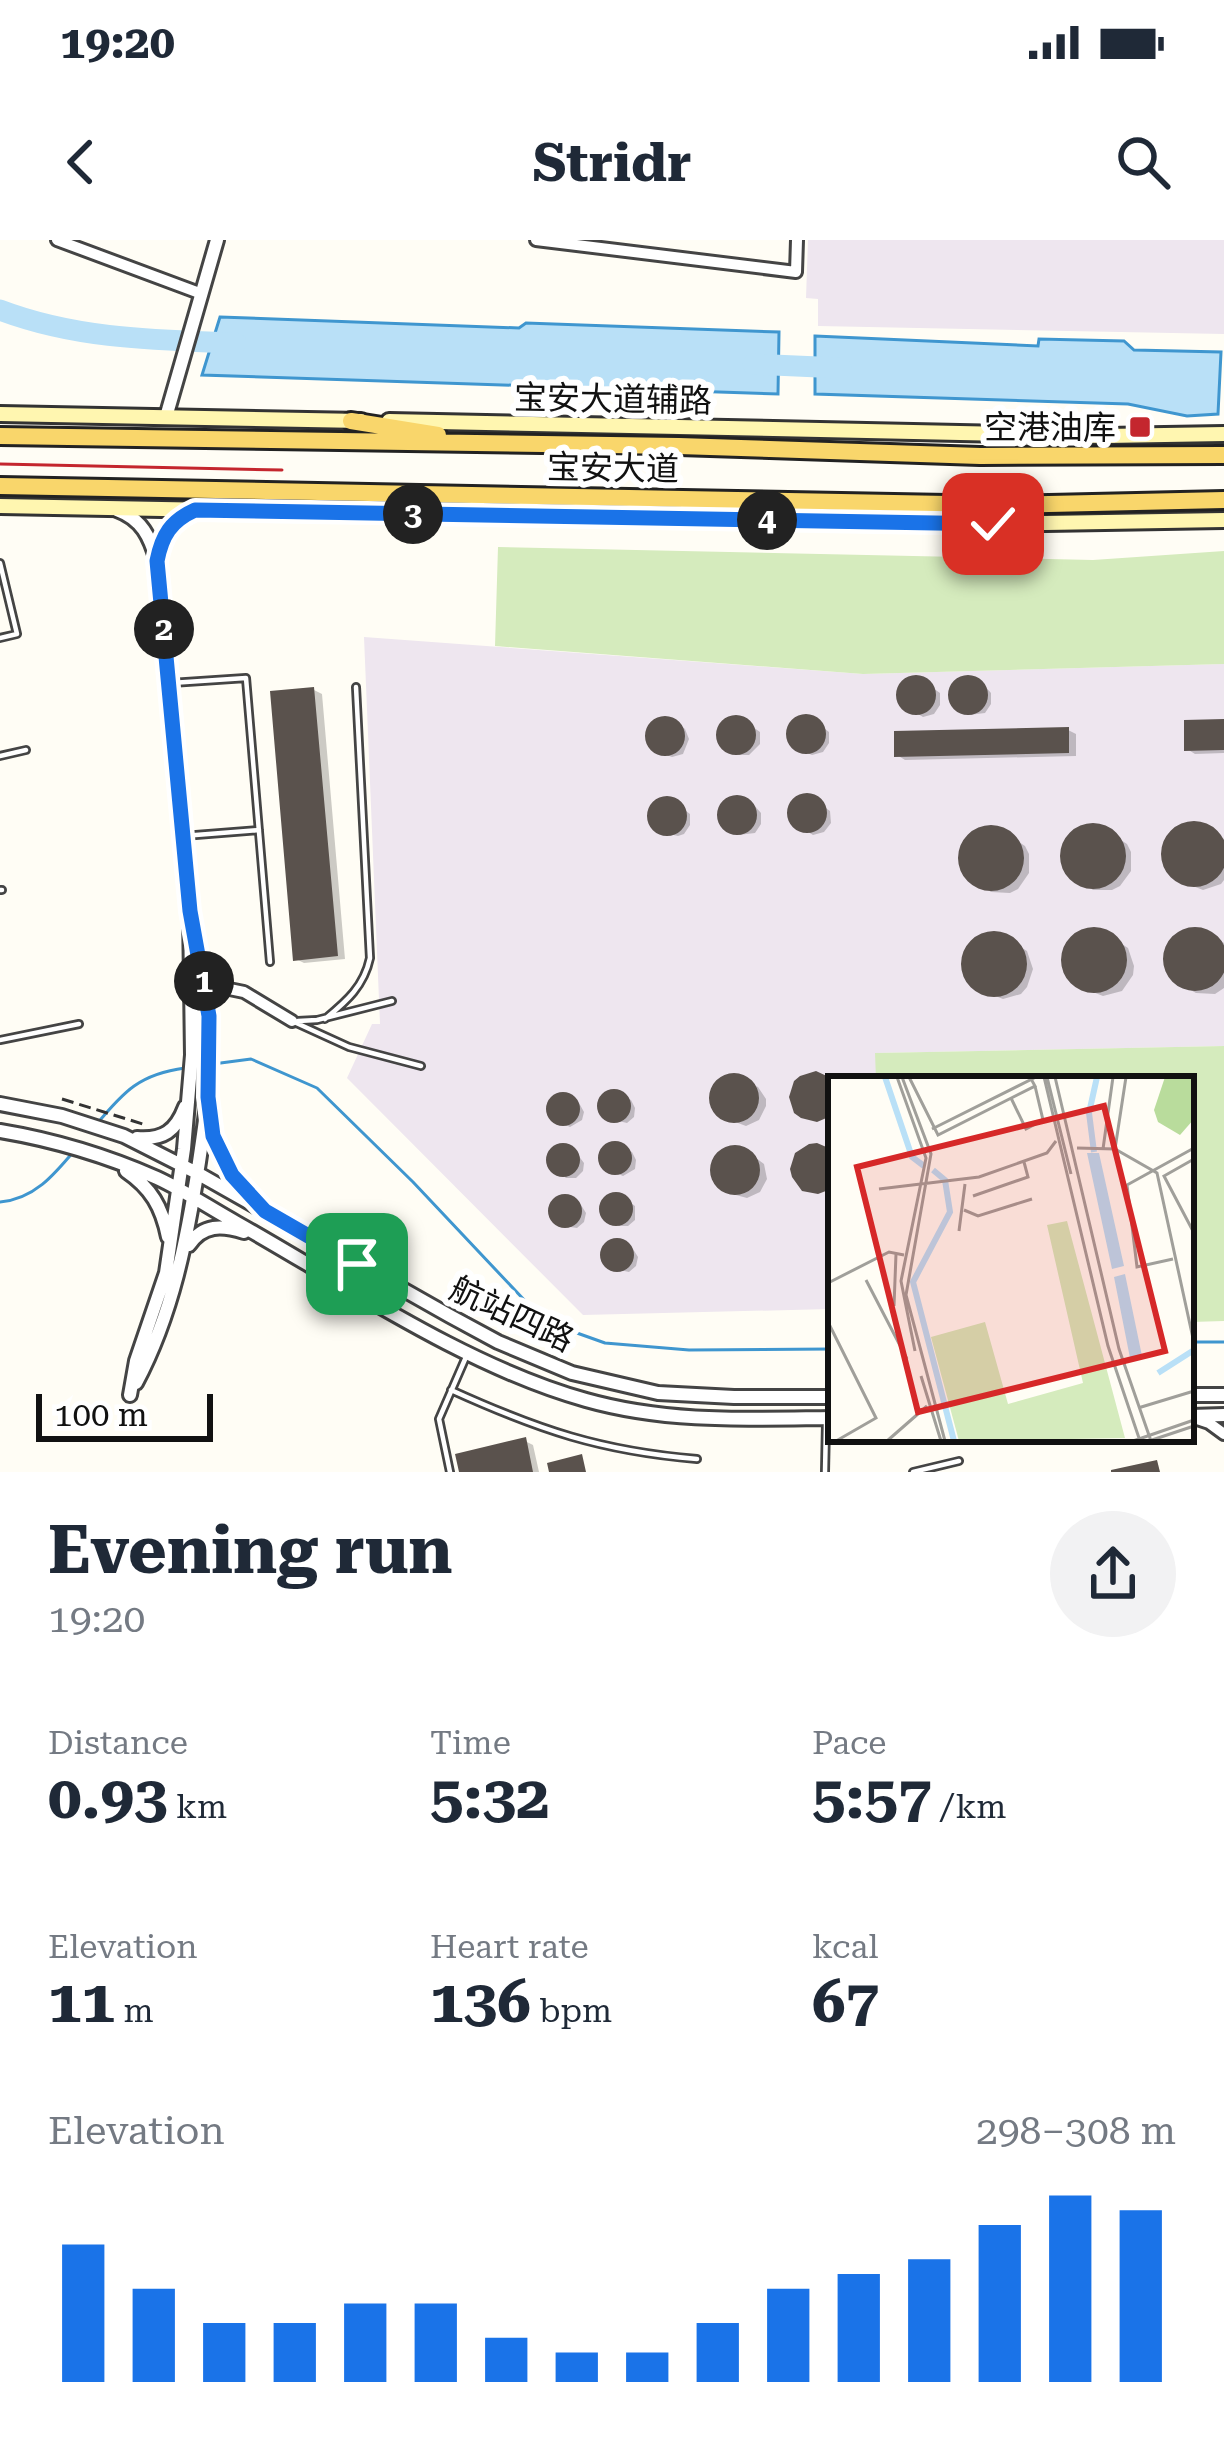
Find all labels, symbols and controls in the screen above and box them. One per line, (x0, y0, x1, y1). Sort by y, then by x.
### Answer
text: 19:20 (60, 16, 175, 69)
icon: back (48, 129, 114, 195)
icon: search (1110, 129, 1176, 195)
text: Stridr (532, 131, 692, 194)
street label: 宝安大道辅路 (514, 378, 712, 420)
place label: 空港油库 (984, 408, 1116, 447)
marker: 空港油库 (1127, 414, 1153, 440)
street label: 宝安大道 (547, 447, 679, 489)
pin (942, 473, 1044, 575)
pin: 3 (383, 484, 443, 544)
pin: 4 (737, 490, 797, 550)
icon: check (960, 491, 1026, 557)
text: 3 (404, 494, 422, 533)
text: 4 (758, 500, 776, 539)
pin: 2 (134, 599, 194, 659)
text: 2 (155, 609, 173, 648)
pin: 1 (174, 951, 234, 1011)
text: 1 (195, 961, 213, 1000)
inset map (828, 1076, 1194, 1442)
pin (306, 1213, 408, 1315)
icon: arrive (324, 1231, 390, 1297)
street label: 航站四路 (444, 1268, 580, 1360)
scale bar (36, 1388, 213, 1441)
text: 100 m (54, 1395, 148, 1434)
button: share (1050, 1511, 1176, 1637)
text: Evening run (48, 1512, 453, 1589)
text: 19:20 (48, 1596, 145, 1642)
text: Distance (48, 1723, 188, 1762)
text: Time (430, 1723, 511, 1762)
text: Pace (812, 1723, 886, 1762)
text: 0.93 (48, 1762, 168, 1833)
text: 5:32 (430, 1762, 550, 1833)
text: 5:57 (812, 1762, 932, 1833)
text: km (168, 1787, 227, 1826)
text: /km (932, 1787, 1006, 1826)
text: Elevation (48, 1927, 198, 1966)
text: Heart rate (430, 1927, 589, 1966)
text: kcal (812, 1927, 878, 1966)
text: 11 (48, 1966, 115, 2037)
text: 136 (430, 1966, 531, 2037)
text: 67 (812, 1966, 879, 2037)
text: m (115, 1991, 154, 2030)
text: bpm (531, 1991, 612, 2030)
text: Elevation (48, 2108, 225, 2154)
text: 298–308 m (976, 2108, 1176, 2154)

